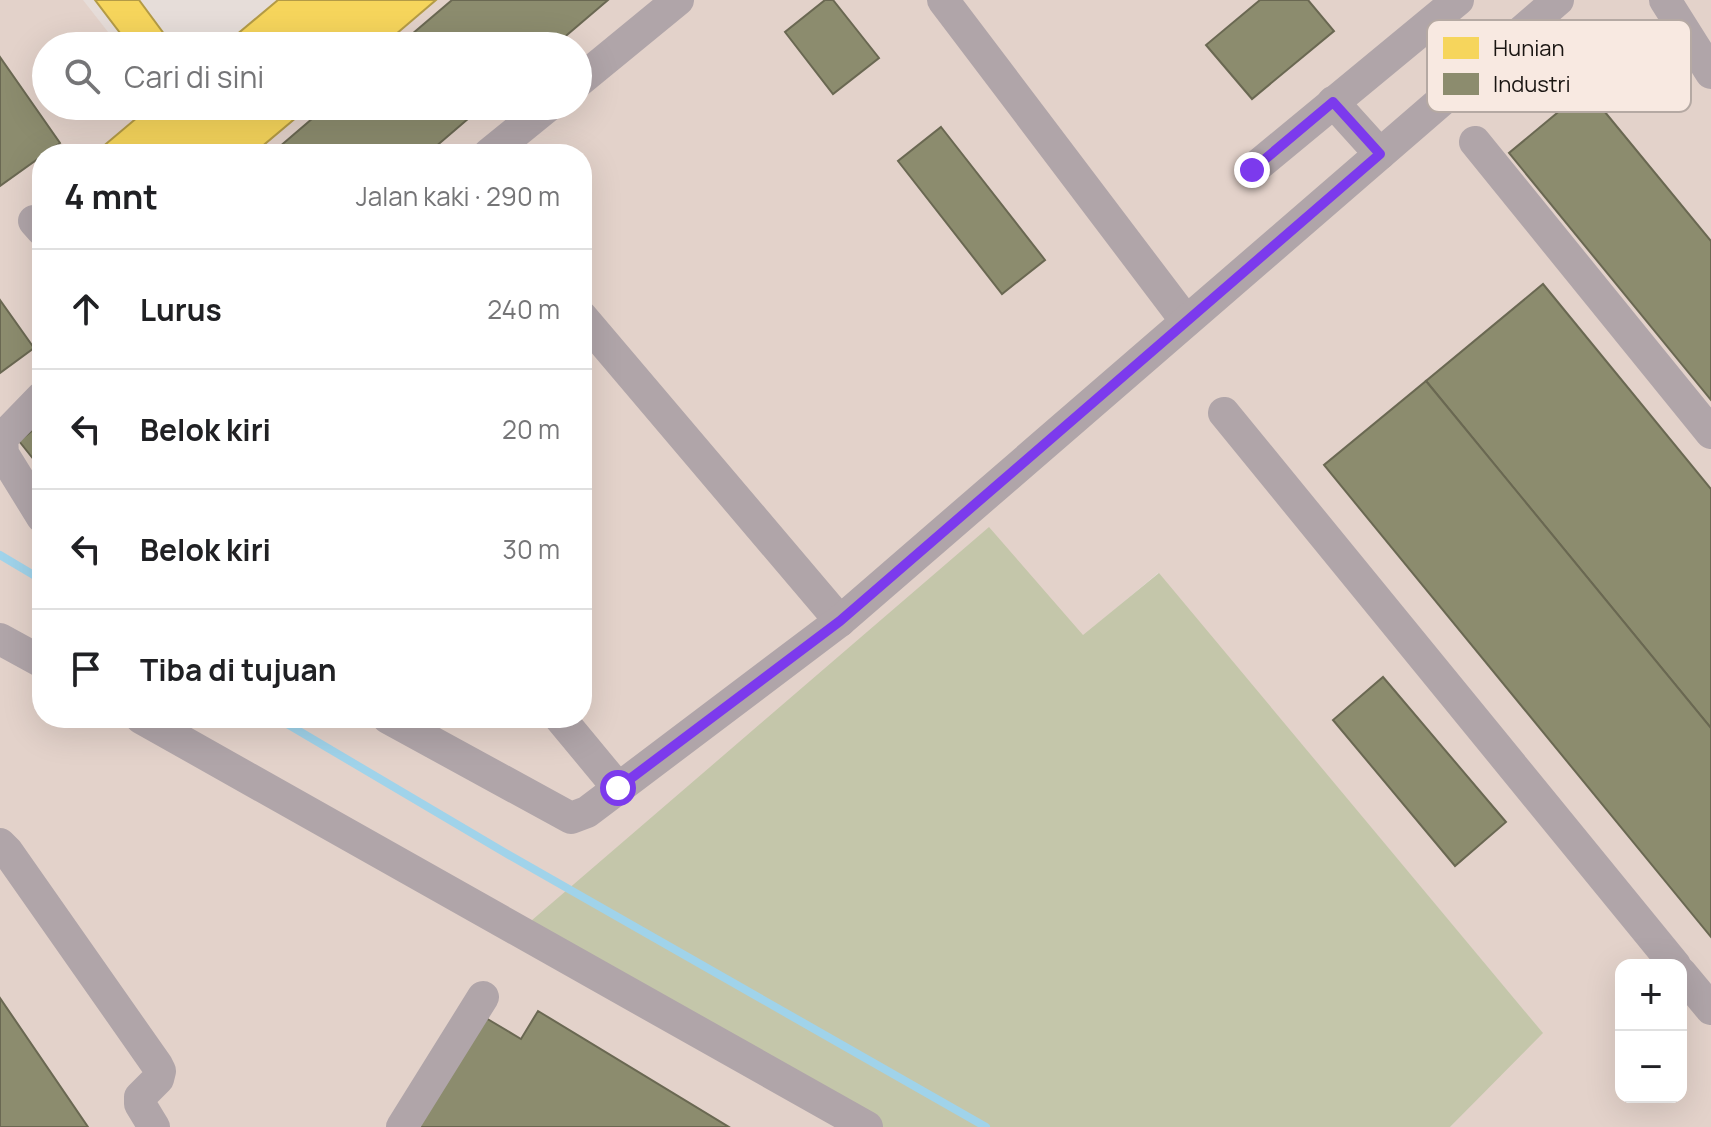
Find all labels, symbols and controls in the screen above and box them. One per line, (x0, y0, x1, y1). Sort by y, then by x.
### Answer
legend (1427, 20, 1691, 112)
search box (32, 32, 592, 120)
text: Hunian (1493, 33, 1565, 63)
icon: search (60, 54, 104, 98)
text: Cari di sini (124, 56, 264, 97)
text: Industri (1493, 69, 1571, 99)
route end (1234, 152, 1270, 188)
text: 4 mnt (64, 173, 158, 219)
text: Jalan kaki · 290 m (356, 178, 560, 214)
icon: ahead (64, 287, 108, 331)
text: Lurus (140, 289, 222, 330)
text: 240 m (487, 291, 560, 327)
icon: left (64, 407, 108, 451)
text: Belok kiri (140, 409, 271, 450)
text: 20 m (502, 411, 560, 447)
icon: left (64, 527, 108, 571)
text: Belok kiri (140, 529, 271, 570)
text: 30 m (503, 531, 560, 567)
icon: arrive (64, 647, 108, 691)
text: Tiba di tujuan (140, 649, 337, 690)
route start (600, 770, 636, 806)
map controls (1615, 959, 1687, 1103)
button: + (1615, 959, 1687, 1031)
button: − (1615, 1031, 1687, 1103)

